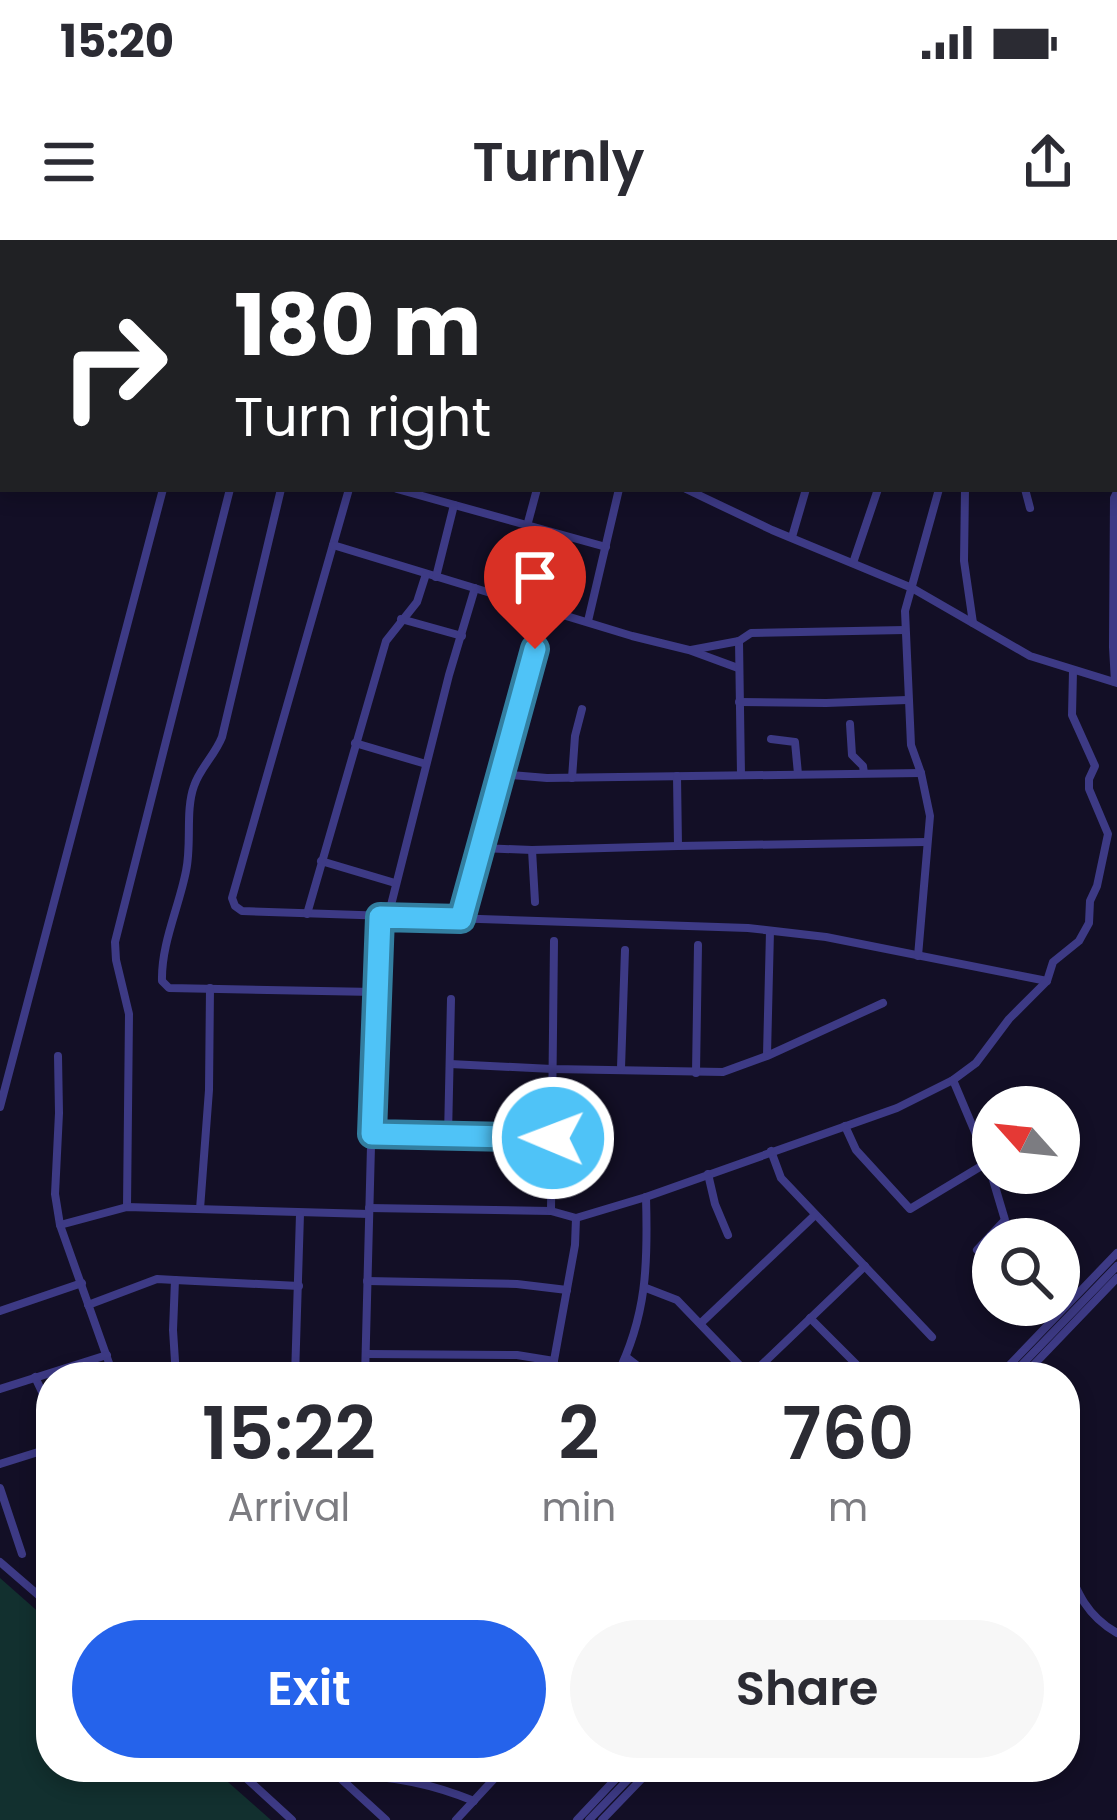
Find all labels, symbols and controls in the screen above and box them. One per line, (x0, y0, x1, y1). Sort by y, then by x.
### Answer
text: 15:20 (60, 10, 174, 73)
text: Turnly (472, 124, 645, 200)
icon: menu (36, 129, 102, 195)
icon: share (1015, 129, 1081, 195)
text: 180 m (234, 267, 482, 384)
icon: right (36, 288, 192, 444)
text: Turn right (234, 379, 491, 455)
pin (484, 526, 586, 649)
icon: arrive (502, 544, 568, 610)
position arrow (490, 1075, 616, 1201)
north arrow (972, 1086, 1080, 1194)
map controls (972, 1086, 1080, 1326)
button: search (972, 1218, 1080, 1326)
text: 15:22 (202, 1383, 376, 1484)
text: 2 (558, 1383, 600, 1484)
text: 760 (782, 1383, 914, 1484)
text: Arrival (227, 1480, 350, 1535)
text: min (542, 1480, 616, 1535)
text: m (828, 1480, 868, 1535)
button: Exit (72, 1620, 546, 1758)
button: Share (570, 1620, 1044, 1758)

